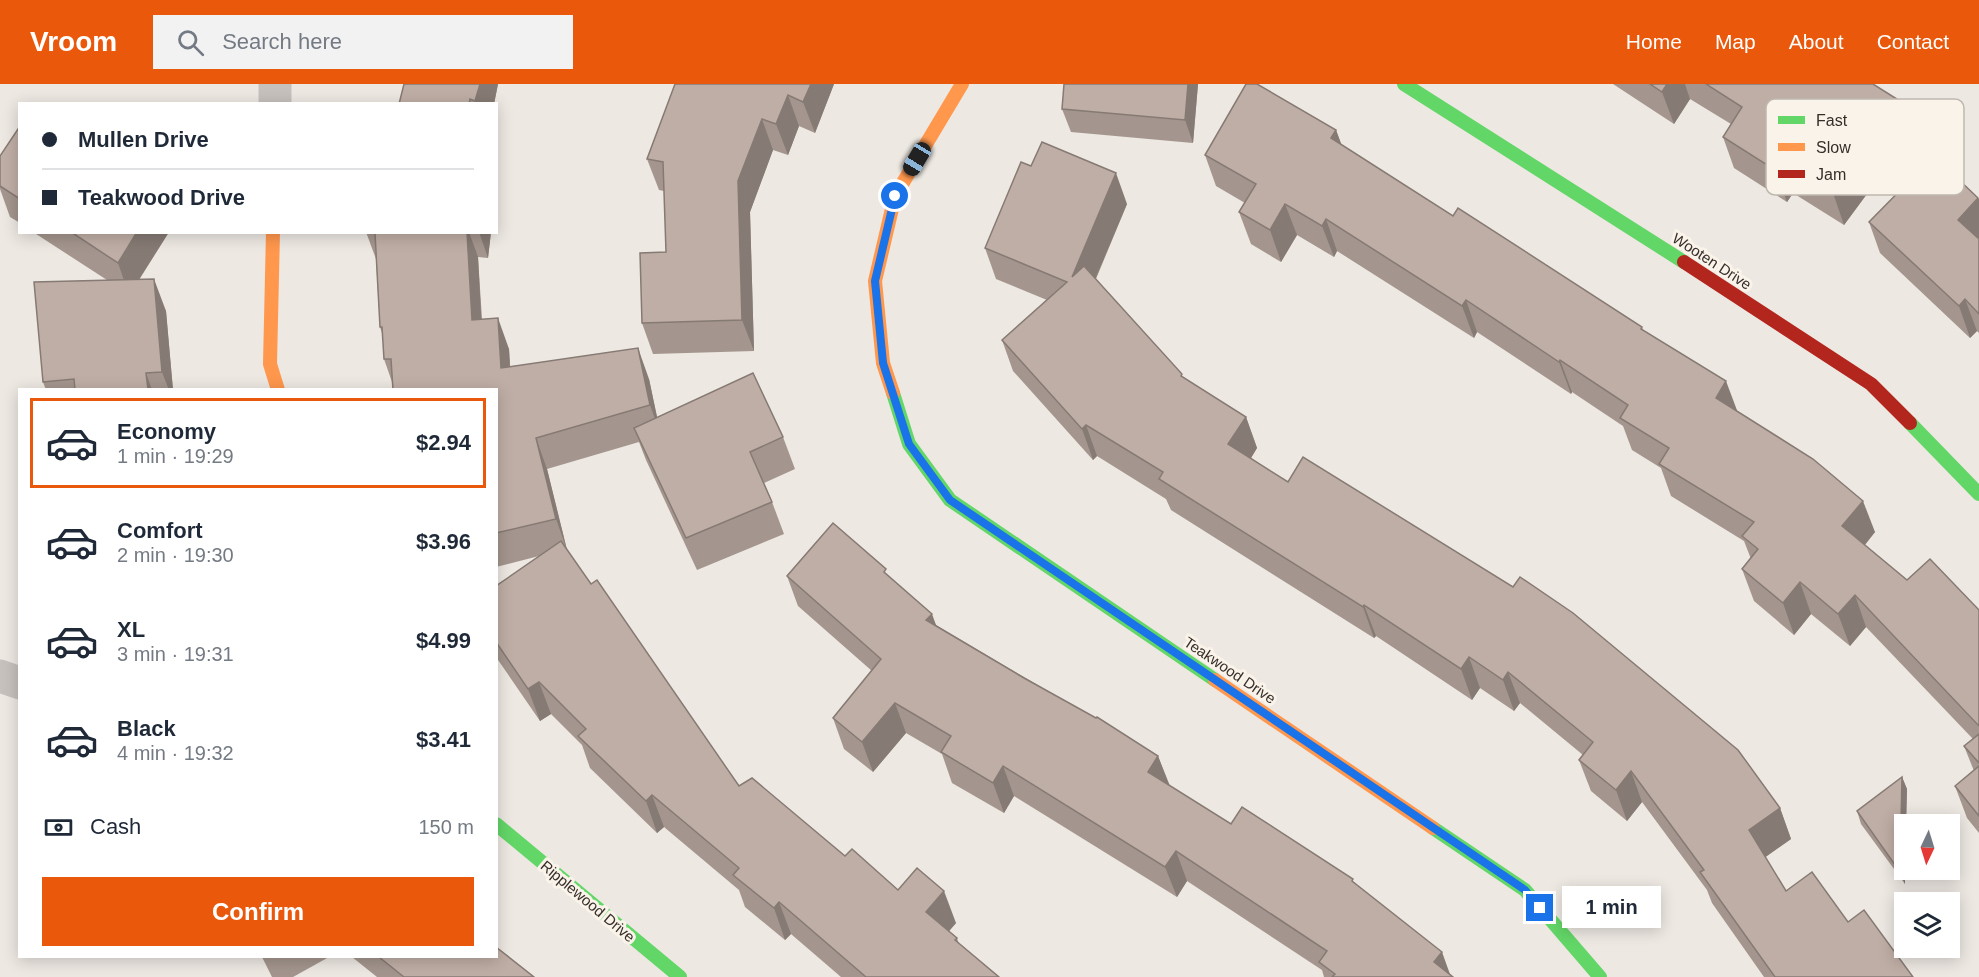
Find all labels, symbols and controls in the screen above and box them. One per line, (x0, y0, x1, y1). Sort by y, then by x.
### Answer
search box (153, 15, 573, 69)
text: Vroom (30, 26, 117, 57)
icon: search (174, 26, 207, 59)
text: Search here (222, 29, 342, 54)
text: Home (1626, 30, 1682, 53)
text: Map (1715, 30, 1756, 53)
text: About (1789, 30, 1844, 53)
text: Contact (1877, 30, 1949, 53)
legend (1766, 99, 1964, 195)
text: Fast (1816, 112, 1848, 129)
text: Mullen Drive (78, 127, 209, 152)
car (900, 139, 934, 179)
text: Slow (1816, 139, 1851, 156)
text: Jam (1816, 166, 1846, 183)
route start (881, 182, 908, 209)
text: Teakwood Drive (78, 185, 245, 210)
street label: Wooten Drive (1669, 229, 1755, 293)
icon: car (45, 416, 99, 470)
text: Economy (117, 419, 216, 444)
text: $2.94 (416, 430, 471, 455)
text: 1 min · 19:29 (117, 445, 234, 467)
icon: car (45, 515, 99, 569)
text: Comfort (117, 518, 203, 543)
text: $3.96 (416, 529, 471, 554)
text: 2 min · 19:30 (117, 544, 234, 566)
icon: car (45, 614, 99, 668)
text: XL (117, 617, 145, 642)
text: $4.99 (416, 628, 471, 653)
street label: Teakwood Drive (1181, 633, 1279, 707)
text: 3 min · 19:31 (117, 643, 234, 665)
icon: car (45, 713, 99, 767)
text: Black (117, 716, 176, 741)
text: $3.41 (416, 727, 471, 752)
text: 4 min · 19:32 (117, 742, 234, 764)
icon: cash (42, 811, 75, 844)
text: Cash (90, 814, 141, 839)
north arrow (1894, 814, 1960, 880)
map controls (1894, 814, 1960, 958)
text: 150 m (418, 816, 474, 838)
street label: Ripplewood Drive (538, 857, 638, 945)
button: Confirm (42, 877, 474, 946)
callout: 1 min (1561, 887, 1660, 929)
button: layers (1894, 892, 1960, 958)
route end (1526, 894, 1553, 921)
text: 1 min (1585, 896, 1638, 918)

